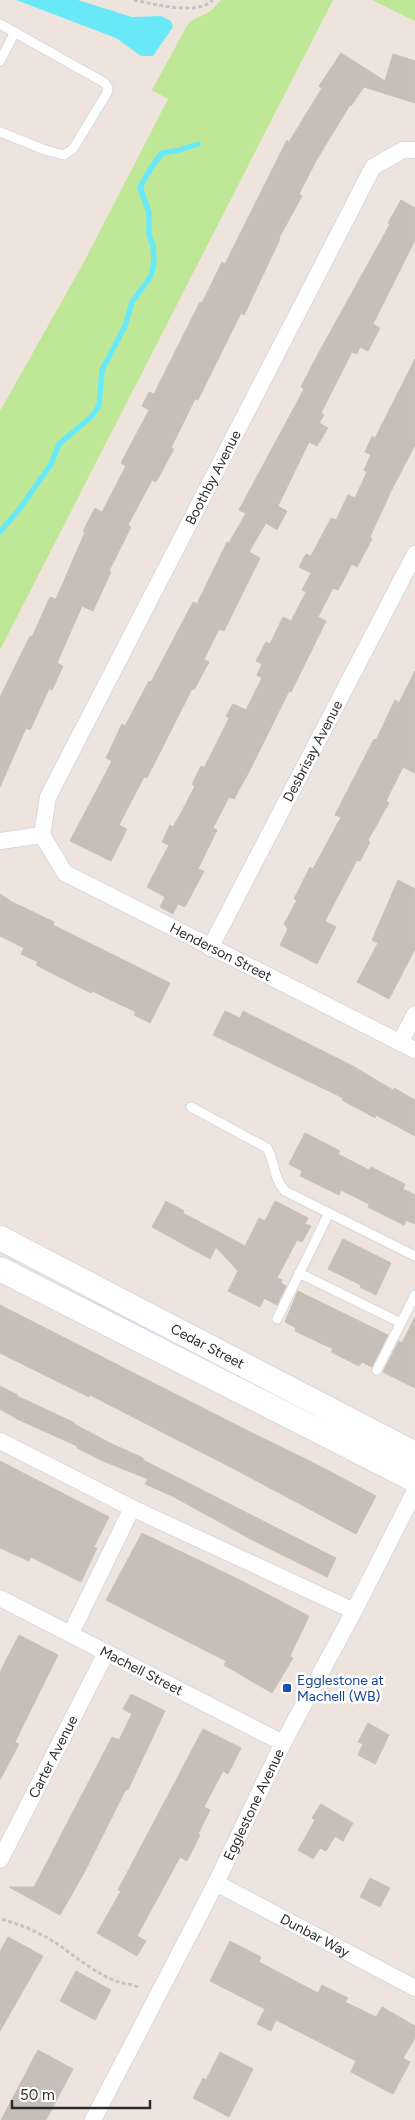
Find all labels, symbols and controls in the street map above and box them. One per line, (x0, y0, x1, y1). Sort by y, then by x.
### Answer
street label: Boothby Avenue (181, 427, 244, 528)
street label: Desbrisay Avenue (279, 697, 346, 805)
street label: Henderson Street (167, 919, 275, 985)
street label: Cedar Street (168, 1320, 247, 1372)
street label: Machell Street (97, 1642, 186, 1699)
place label: Egglestone at Machell (WB) (297, 1672, 384, 1705)
marker: Egglestone at Machell (WB) (281, 1682, 293, 1694)
street label: Carter Avenue (25, 1712, 81, 1801)
street label: Egglestone Avenue (220, 1746, 288, 1863)
street label: Dunbar Way (277, 1910, 353, 1961)
scale bar (12, 2078, 150, 2110)
text: 50 m (20, 2086, 55, 2104)

